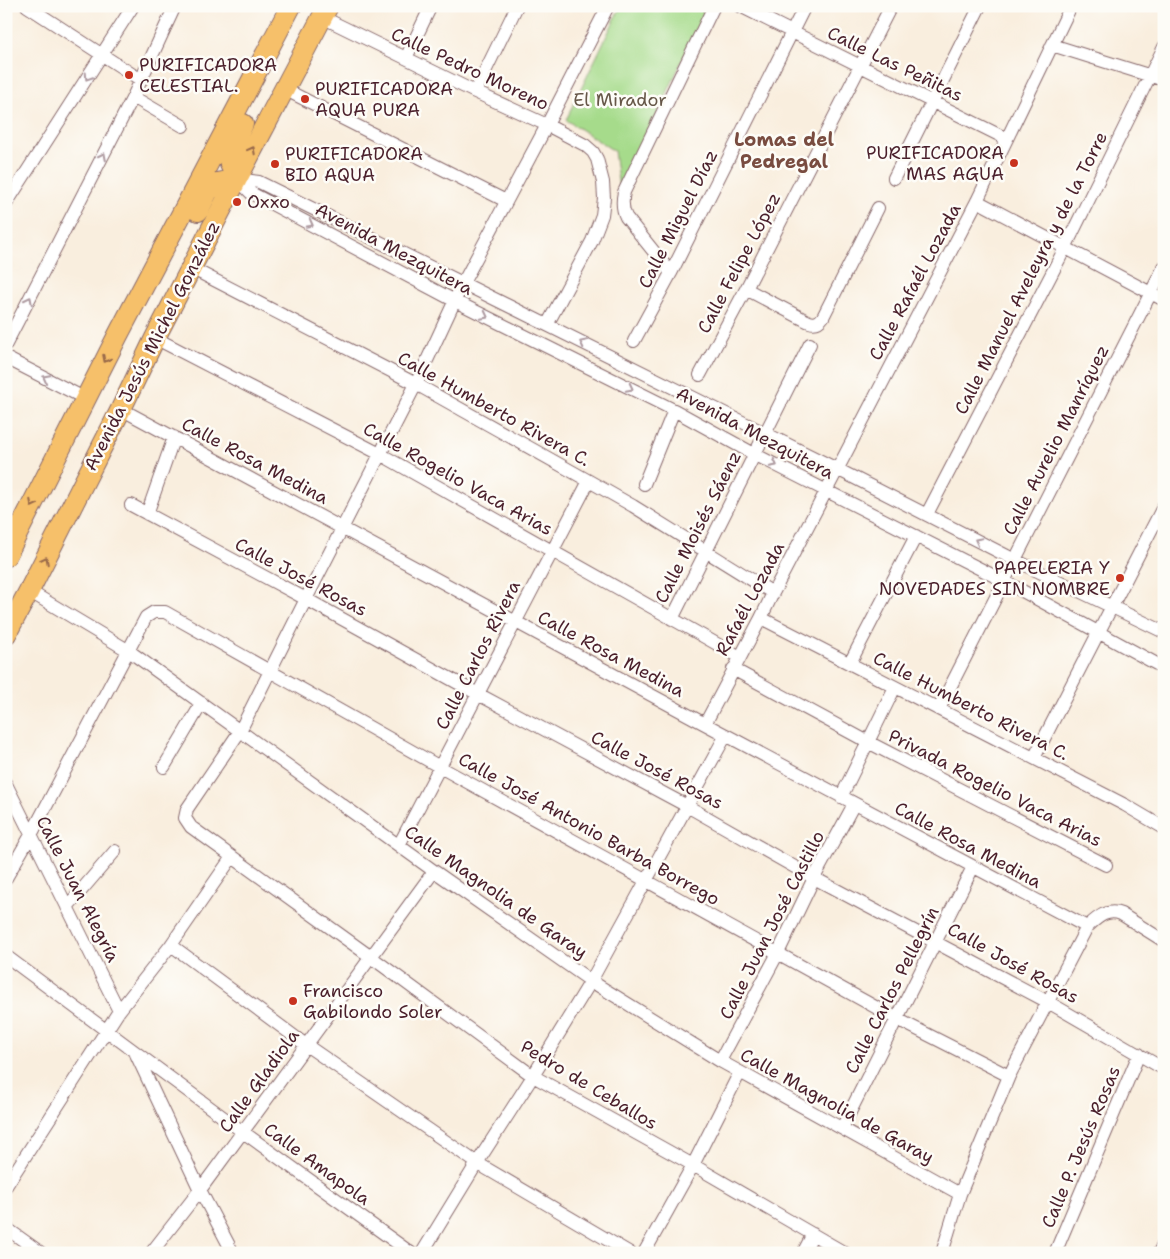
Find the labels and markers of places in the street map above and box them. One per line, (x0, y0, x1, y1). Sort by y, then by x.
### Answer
place label: PURIFICADORA CELESTIAL. (139, 53, 277, 98)
marker: PURIFICADORA CELESTIAL. (123, 69, 135, 81)
place label: PURIFICADORA AQUA PURA (315, 77, 453, 122)
marker: PURIFICADORA AQUA PURA (299, 93, 311, 105)
place label: PURIFICADORA MAS AGUA (866, 141, 1004, 186)
place label: PURIFICADORA BIO AQUA (285, 142, 423, 187)
marker: PURIFICADORA MAS AGUA (1008, 157, 1020, 169)
marker: PURIFICADORA BIO AQUA (269, 158, 281, 170)
place label: Oxxo (247, 190, 290, 214)
marker: Oxxo (231, 196, 243, 208)
place label: PAPELERIA Y NOVEDADES SIN NOMBRE (879, 556, 1110, 601)
marker: PAPELERIA Y NOVEDADES SIN NOMBRE (1114, 572, 1126, 584)
place label: Francisco Gabilondo Soler (303, 979, 443, 1024)
marker: Francisco Gabilondo Soler (287, 995, 299, 1007)

